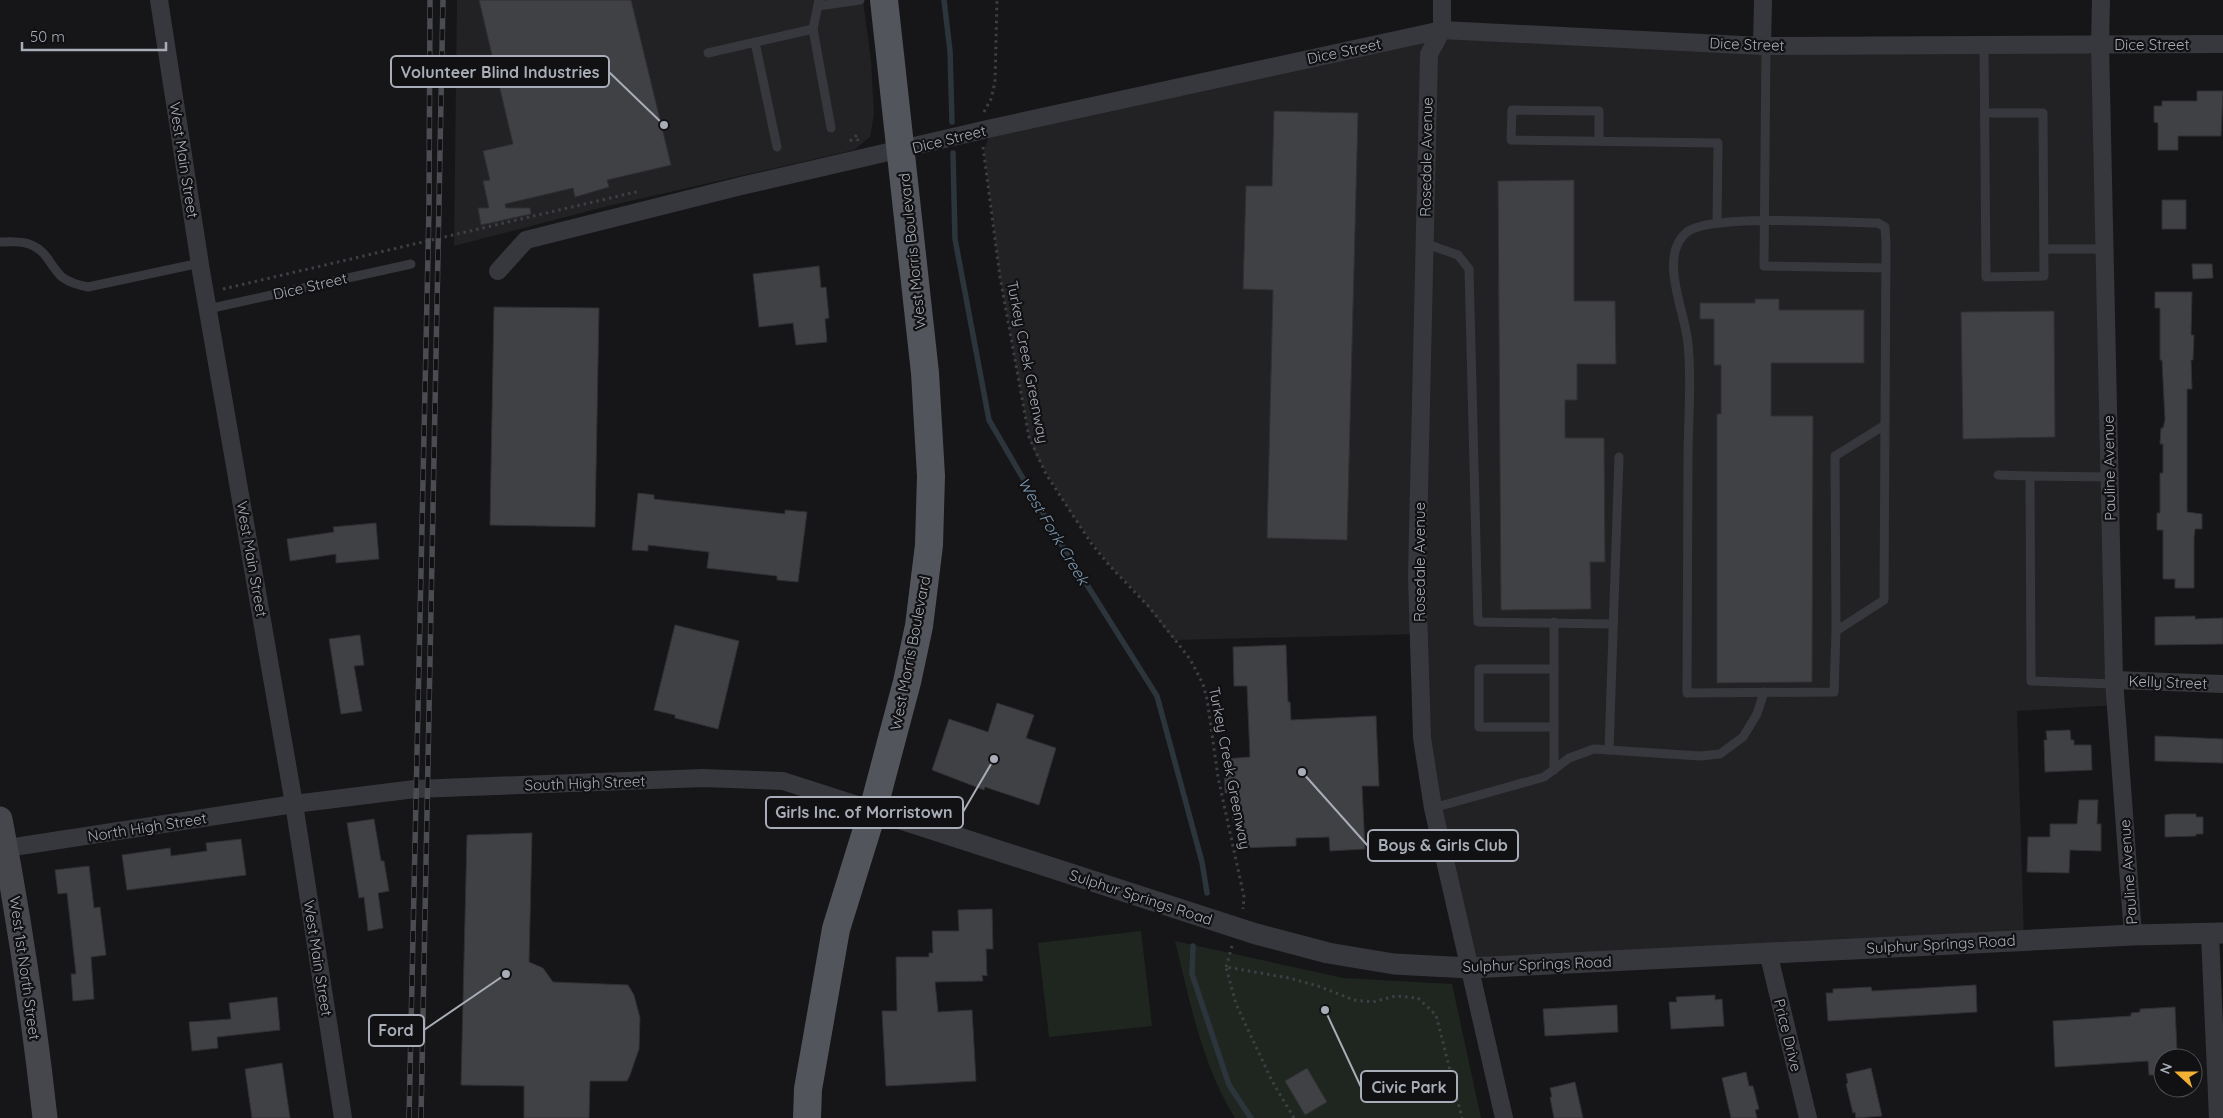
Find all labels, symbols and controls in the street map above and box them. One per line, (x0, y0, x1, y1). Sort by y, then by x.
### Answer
scale bar (22, 20, 166, 52)
text: 50 m (30, 27, 65, 46)
street label: Dice Street (1709, 33, 1785, 55)
street label: Dice Street (1305, 34, 1383, 68)
street label: Dice Street (2114, 35, 2190, 54)
callout: Volunteer Blind Industries (391, 56, 609, 87)
text: Volunteer Blind Industries (401, 62, 600, 82)
street label: Rosedale Avenue (1415, 97, 1437, 217)
street label: West Main Street (165, 101, 203, 219)
street label: Dice Street (910, 121, 988, 157)
street label: West Morris Boulevard (894, 172, 930, 330)
street label: Dice Street (271, 268, 349, 304)
street label: Turkey Creek Greenway (1003, 279, 1053, 445)
street label: Pauline Avenue (2099, 415, 2119, 521)
water label: West Fork Creek (1014, 474, 1095, 590)
street label: West Main Street (232, 500, 272, 618)
street label: Rosedale Avenue (1410, 502, 1429, 622)
street label: West Morris Boulevard (886, 574, 934, 732)
street label: Kelly Street (2128, 671, 2208, 693)
street label: Turkey Creek Greenway (1205, 685, 1255, 851)
street label: South High Street (524, 771, 646, 795)
callout: Girls Inc. of Morristown (766, 797, 963, 828)
text: Girls Inc. of Morristown (775, 802, 953, 822)
street label: North High Street (86, 808, 208, 846)
street label: Pauline Avenue (2115, 819, 2141, 925)
callout: Boys & Girls Club (1368, 830, 1518, 861)
text: Boys & Girls Club (1378, 835, 1508, 855)
street label: Sulphur Springs Road (1067, 865, 1215, 929)
street label: West 1st North Street (5, 895, 45, 1041)
street label: West Main Street (299, 899, 337, 1017)
street label: Sulphur Springs Road (1866, 931, 2016, 957)
street label: Sulphur Springs Road (1462, 952, 1612, 976)
street label: Price Drive (1770, 997, 1806, 1073)
callout: Ford (369, 1015, 424, 1046)
text: Ford (378, 1020, 414, 1040)
north arrow (2153, 1048, 2203, 1098)
text: N (2156, 1060, 2176, 1076)
callout: Civic Park (1361, 1071, 1457, 1102)
text: Civic Park (1371, 1077, 1447, 1097)

